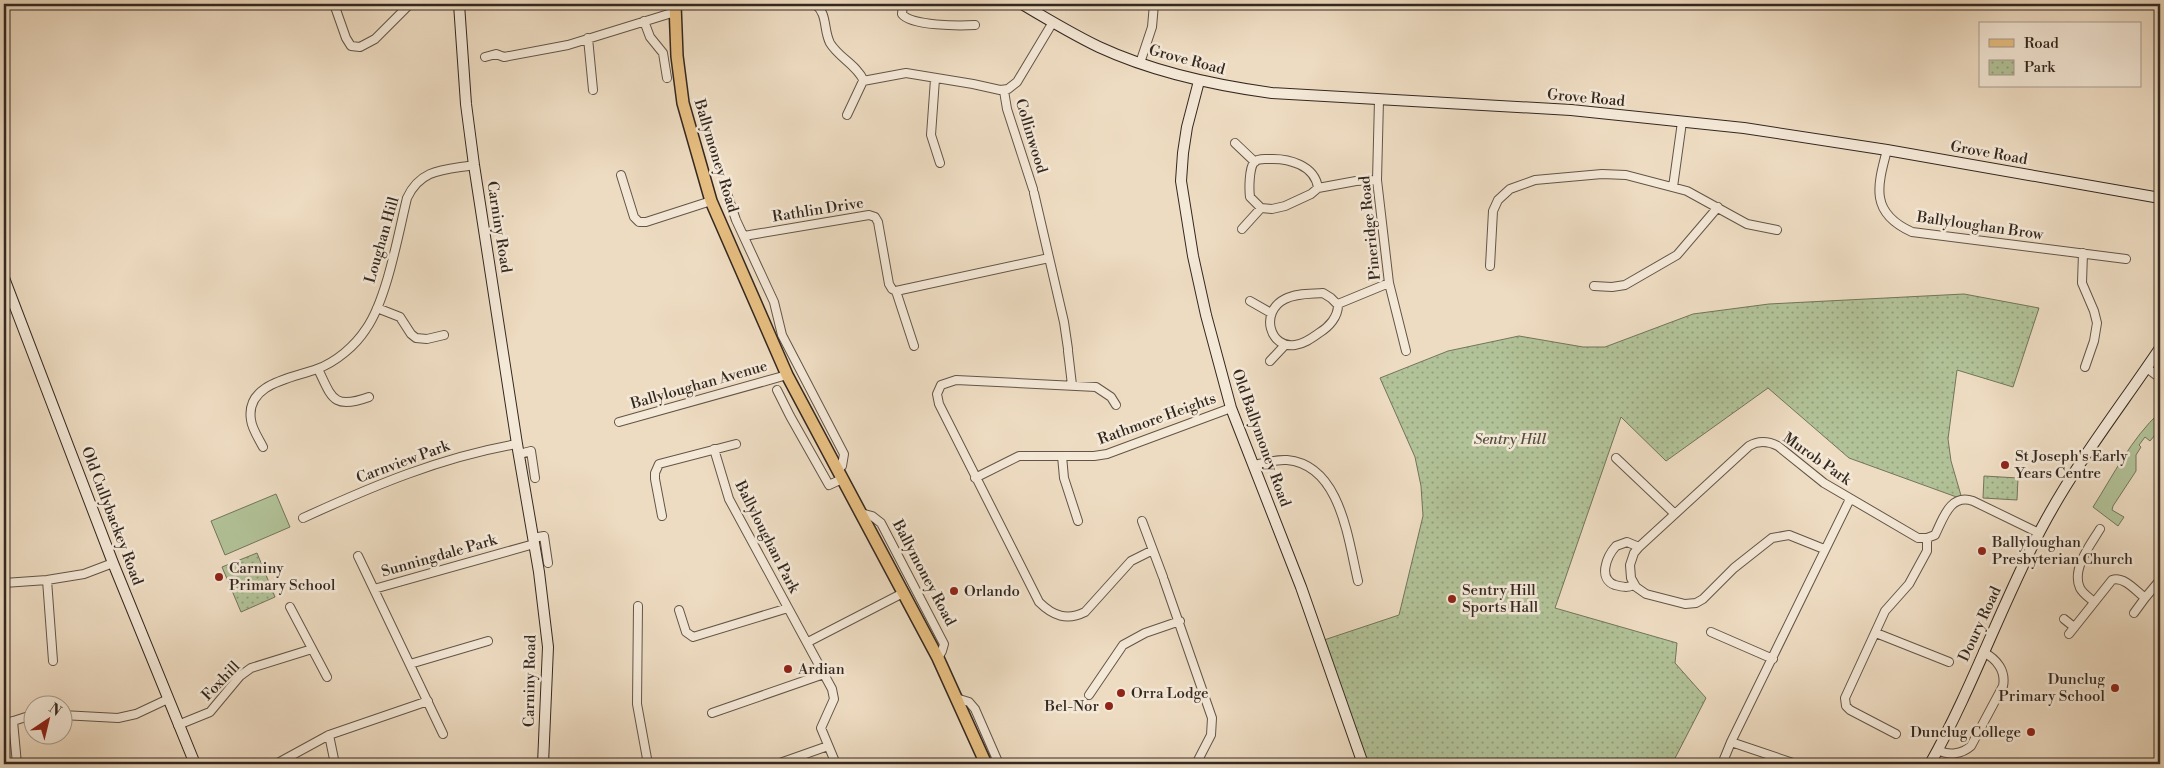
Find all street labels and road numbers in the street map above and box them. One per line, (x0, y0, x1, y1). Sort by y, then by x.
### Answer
street label: Grove Road (1147, 41, 1228, 79)
street label: Grove Road (1546, 85, 1626, 111)
street label: Ballymoney Road (689, 96, 742, 215)
street label: Collinwood (1011, 96, 1051, 176)
street label: Grove Road (1949, 137, 2030, 169)
street label: Pineridge Road (1355, 174, 1385, 281)
street label: Carniny Road (482, 180, 516, 275)
street label: Rathlin Drive (771, 193, 865, 227)
street label: Loughan Hill (361, 194, 404, 285)
street label: Ballyloughan Brow (1915, 208, 2045, 244)
street label: Ballyloughan Avenue (627, 356, 770, 414)
street label: Old Ballymoney Road (1227, 366, 1295, 510)
street label: Rathmore Heights (1095, 389, 1219, 449)
street label: Murob Park (1779, 428, 1856, 490)
street label: Carnview Park (354, 436, 453, 488)
street label: Old Cullybackey Road (77, 444, 147, 588)
street label: Ballyloughan Park (730, 477, 804, 597)
street label: Ballymoney Road (888, 516, 960, 630)
street label: Sunningdale Park (379, 530, 500, 582)
street label: Doury Road (1954, 583, 2006, 665)
street label: Carniny Road (520, 634, 540, 727)
street label: Foxhill (198, 657, 245, 705)

